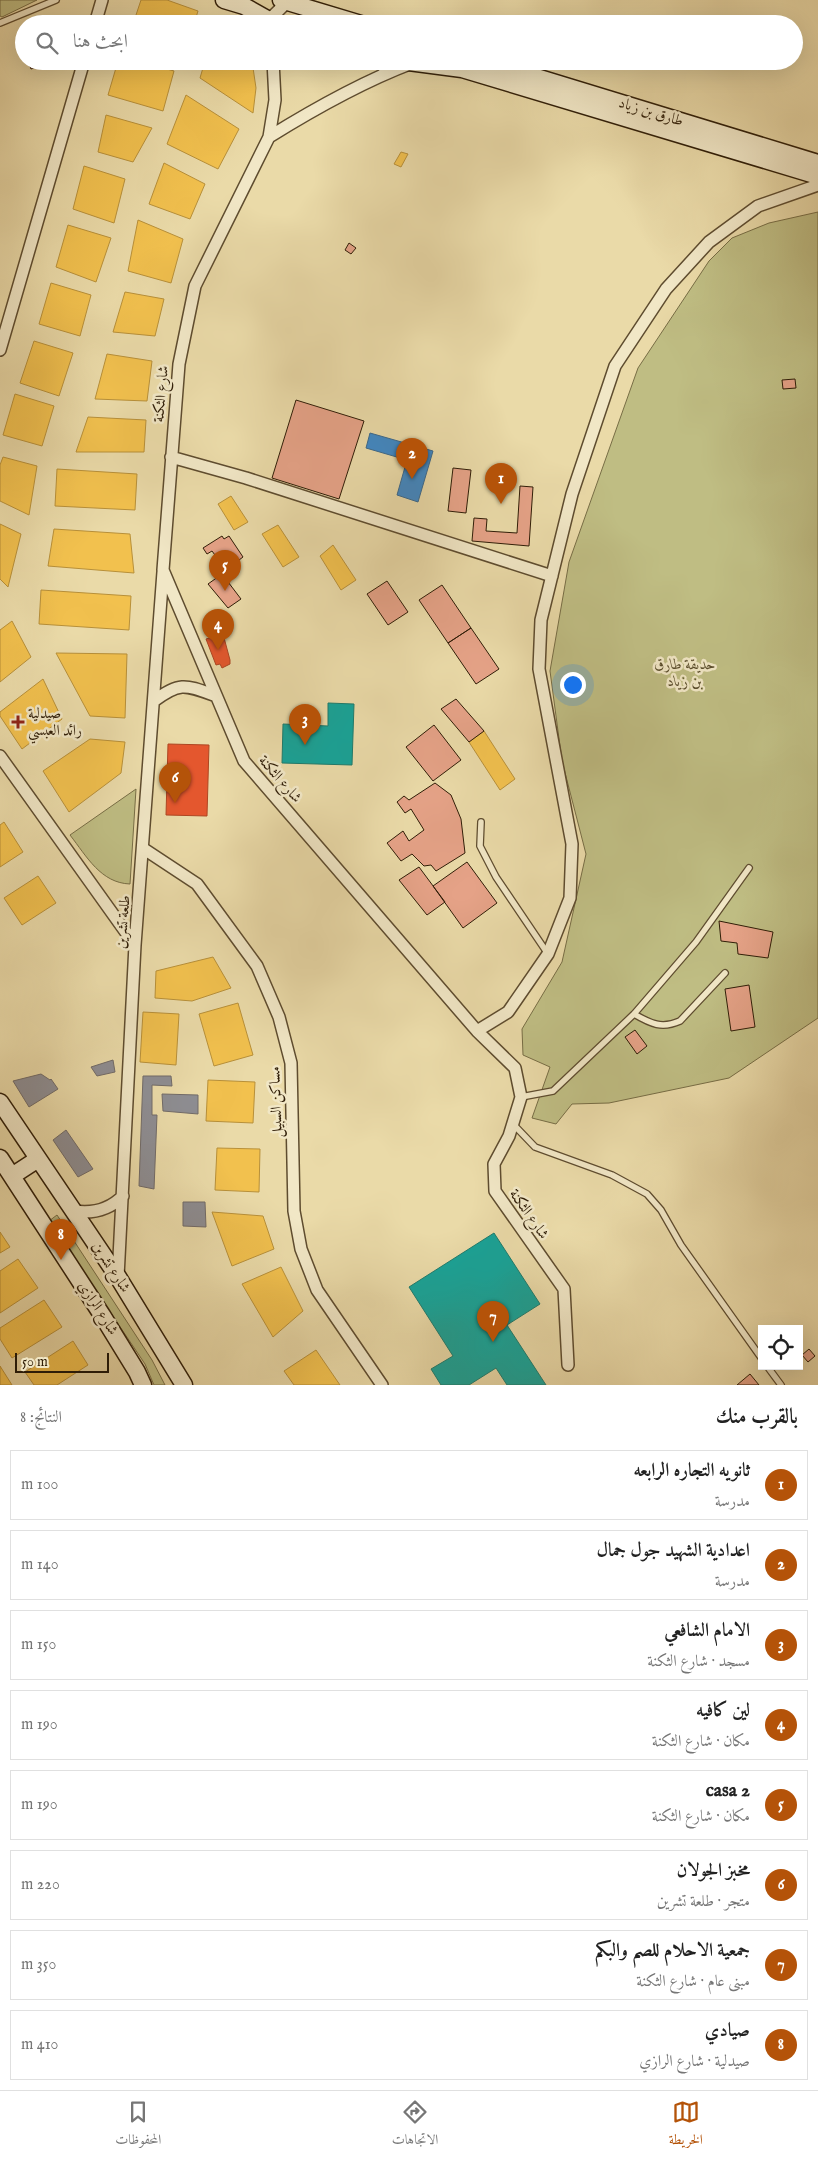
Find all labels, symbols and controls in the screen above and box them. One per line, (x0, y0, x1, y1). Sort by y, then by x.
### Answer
search box (15, 15, 803, 70)
icon: search (33, 29, 61, 57)
text: ابحث هنا (73, 30, 128, 54)
street label: طارق بن زياد (616, 93, 686, 131)
street label: شارع الثكنة (149, 365, 176, 423)
pin: 2 (396, 438, 428, 479)
pin: 1 (485, 463, 517, 504)
pin: 5 (209, 550, 241, 591)
pin: 4 (202, 609, 234, 650)
park label: حديقة طارق بن زياد (654, 655, 716, 691)
your location (560, 672, 586, 698)
place label: صيدلية رائد العبسي (28, 704, 82, 744)
pin: 3 (289, 704, 321, 745)
marker: صيدلية رائد العبسي (12, 716, 24, 728)
street label: شارع الثكنة (252, 751, 306, 809)
pin: 6 (159, 762, 191, 803)
street label: طلعة تشرين (111, 894, 135, 950)
street label: مساكن السبيل (265, 1066, 288, 1138)
street label: شارع الثكنة (502, 1185, 553, 1245)
pin: 8 (45, 1219, 77, 1260)
street label: شارع تشرين (85, 1238, 135, 1298)
street label: شارع الرازي (71, 1277, 123, 1340)
pin: 7 (477, 1301, 509, 1342)
map controls (758, 1325, 803, 1370)
button: locate (758, 1325, 803, 1370)
scale bar (15, 1350, 109, 1373)
text: 50 m (22, 1353, 48, 1371)
text: بالقرب منك (716, 1404, 798, 1431)
text: النتائج: 8 (20, 1408, 62, 1428)
text: ثانويه التجاره الرابعه (634, 1459, 750, 1483)
text: 100 m (21, 1475, 58, 1495)
text: 1 (778, 1475, 784, 1495)
text: مدرسة (715, 1492, 750, 1512)
text: اعدادية الشهيد جول جمال (596, 1539, 750, 1563)
text: 140 m (21, 1555, 59, 1575)
text: 2 (777, 1555, 785, 1575)
text: مدرسة (715, 1572, 750, 1592)
text: الامام الشافعي (664, 1619, 750, 1643)
text: 150 m (21, 1635, 56, 1655)
text: 3 (778, 1635, 784, 1655)
text: مسجد · شارع الثكنة (647, 1652, 750, 1672)
text: لين كافيه (696, 1699, 750, 1723)
text: 190 m (21, 1715, 58, 1735)
text: 4 (777, 1715, 785, 1735)
text: مكان · شارع الثكنة (652, 1732, 750, 1752)
text: casa 2 (706, 1779, 750, 1803)
text: 190 m (21, 1795, 58, 1815)
text: 5 (778, 1795, 784, 1815)
text: مكان · شارع الثكنة (652, 1807, 750, 1827)
text: مخبز الجولان (676, 1859, 750, 1883)
text: 220 m (21, 1875, 60, 1895)
text: 6 (778, 1875, 784, 1895)
text: متجر · طلعة تشرين (657, 1892, 750, 1912)
text: جمعية الاحلام للصم والبكم (595, 1939, 750, 1963)
text: 350 m (21, 1955, 56, 1975)
text: 7 (777, 1955, 785, 1975)
text: مبنى عام · شارع الثكنة (636, 1972, 750, 1992)
text: صيادي (705, 2019, 750, 2043)
text: 410 m (21, 2035, 58, 2055)
text: 8 (778, 2035, 784, 2055)
text: صيدلية · شارع الرازي (639, 2052, 750, 2072)
tab: المحفوظات (115, 2098, 161, 2153)
tab: الاتجاهات (392, 2098, 438, 2153)
tab: الخريطة (669, 2098, 703, 2153)

